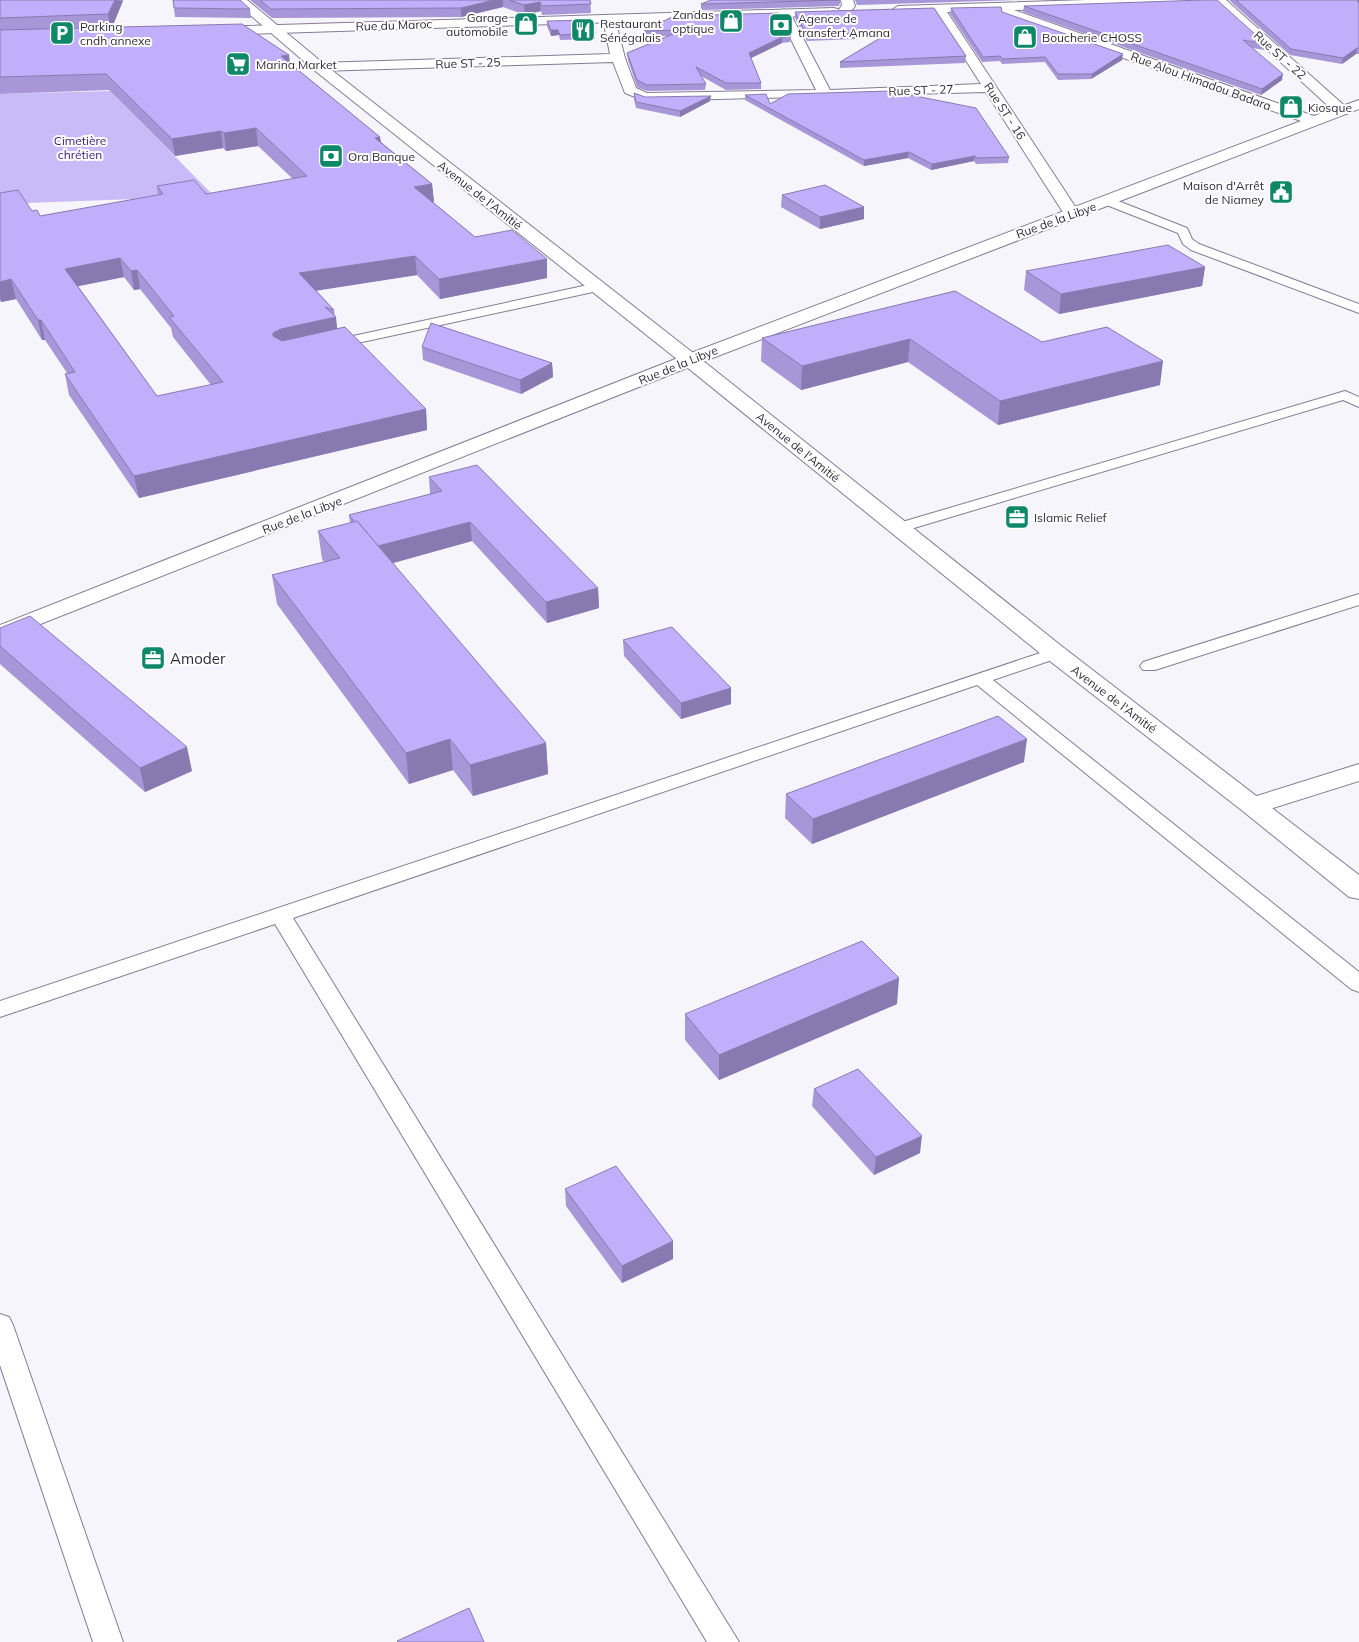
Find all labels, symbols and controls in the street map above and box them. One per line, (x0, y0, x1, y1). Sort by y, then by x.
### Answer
place label: Zandas optique (672, 7, 714, 36)
shop icon: Zandas optique (718, 8, 744, 34)
place label: Garage automobile (446, 10, 508, 39)
shop icon: Garage automobile (513, 11, 539, 37)
place label: Agence de transfert Amana (798, 11, 890, 40)
bank icon: Agence de transfert Amana (768, 12, 794, 38)
street label: Rue du Maroc (355, 16, 433, 34)
place label: Restaurant Sénégalais (600, 16, 662, 45)
restaurant icon: Restaurant Sénégalais (570, 17, 596, 43)
place label: Parking cndh annexe (80, 19, 151, 48)
parking icon: Parking cndh annexe (49, 20, 75, 46)
shop icon: Boucherie CHOSS (1012, 24, 1038, 50)
street label: Rue ST - 22 (1251, 28, 1309, 82)
place label: Boucherie CHOSS (1042, 30, 1142, 45)
street label: Rue Alou Himadou Badara (1129, 49, 1273, 113)
supermarket icon: Marina Market (225, 51, 251, 77)
street label: Rue ST - 25 (435, 54, 501, 72)
place label: Marina Market (256, 57, 337, 72)
street label: Rue ST - 16 (981, 80, 1029, 142)
street label: Rue ST - 27 (888, 81, 954, 99)
shop icon: Kiosque (1278, 94, 1304, 120)
place label: Kiosque (1308, 100, 1352, 115)
park label: Cimetière chrétien (54, 133, 106, 162)
bank icon: Ora Banque (318, 143, 344, 169)
place label: Ora Banque (348, 149, 415, 164)
street label: Avenue de l'Amitié (435, 157, 525, 233)
place label: Maison d'Arrêt de Niamey (1183, 178, 1265, 207)
public building icon: Maison d'Arrêt de Niamey (1268, 179, 1294, 205)
street label: Rue de la Libye (1014, 199, 1098, 241)
street label: Rue de la Libye (636, 342, 720, 388)
street label: Avenue de l'Amitié (753, 409, 843, 485)
street label: Rue de la Libye (260, 493, 344, 537)
office icon: Islamic Relief (1004, 504, 1030, 530)
place label: Islamic Relief (1034, 510, 1108, 525)
office icon: Amoder (140, 645, 166, 671)
place label: Amoder (170, 649, 226, 668)
street label: Avenue de l'Amitié (1068, 662, 1160, 736)

